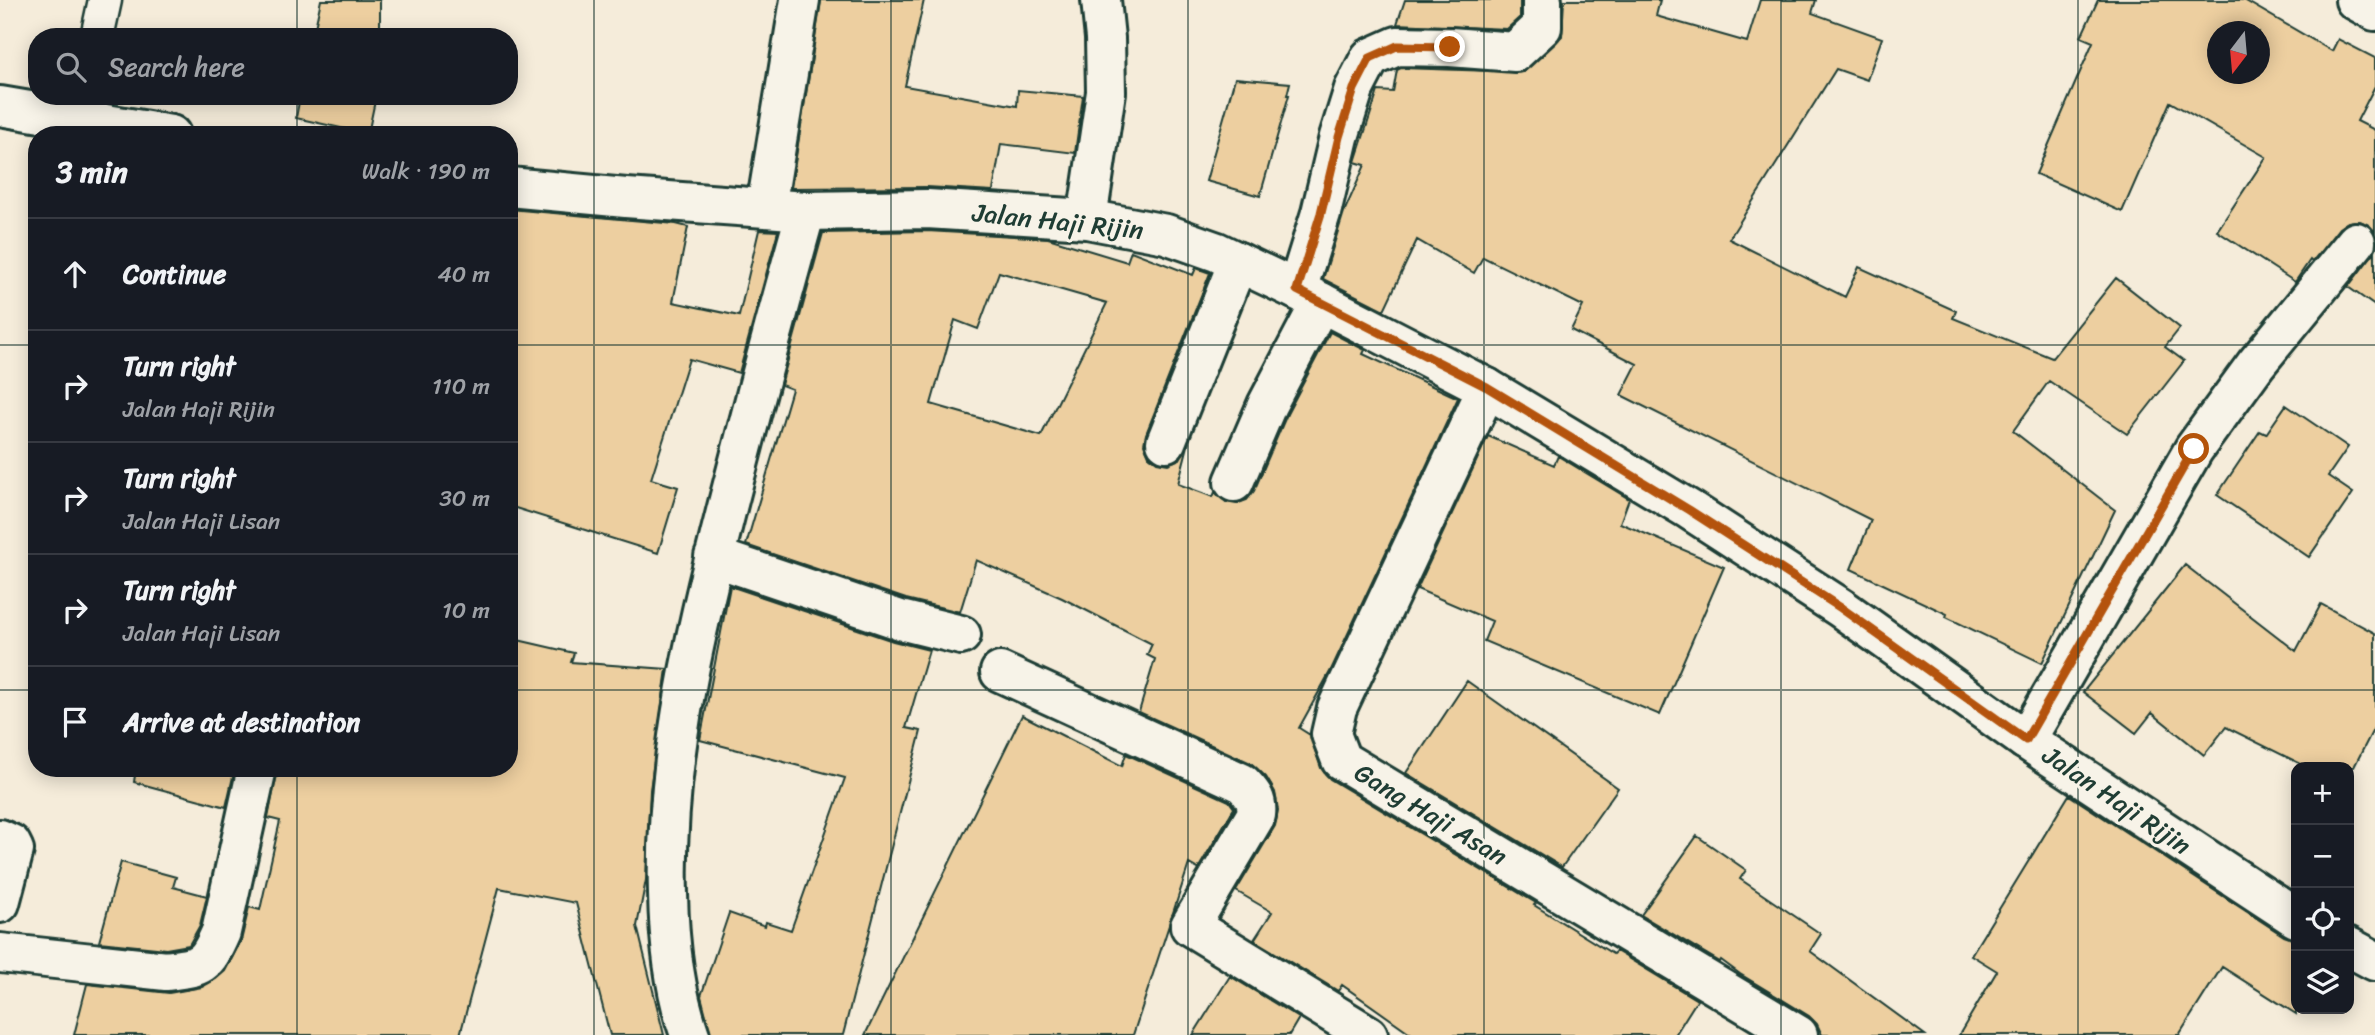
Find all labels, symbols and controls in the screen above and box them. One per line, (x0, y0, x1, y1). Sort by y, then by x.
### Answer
north arrow (2207, 21, 2270, 84)
search box (28, 28, 518, 105)
route end (1434, 31, 1465, 62)
text: Search here (108, 44, 245, 90)
icon: search (52, 48, 90, 86)
text: 3 min (56, 145, 128, 199)
text: Walk · 190 m (362, 151, 490, 192)
street label: Jalan Haji Rijin (969, 189, 1146, 253)
text: Continue (123, 251, 226, 297)
text: 40 m (437, 254, 490, 295)
icon: ahead (56, 255, 94, 293)
text: Turn right (123, 343, 236, 389)
text: 110 m (432, 366, 490, 407)
icon: right (56, 367, 94, 405)
text: Jalan Haji Rijin (123, 389, 275, 430)
route start (2178, 433, 2209, 464)
text: Turn right (123, 455, 236, 501)
text: 30 m (439, 478, 490, 519)
icon: right (56, 479, 94, 517)
text: Jalan Haji Lisan (123, 501, 280, 542)
text: Turn right (123, 567, 236, 613)
text: 10 m (442, 590, 490, 631)
icon: right (56, 591, 94, 629)
text: Jalan Haji Lisan (123, 613, 280, 654)
text: Arrive at destination (123, 699, 360, 745)
icon: arrive (56, 703, 94, 741)
street label: Jalan Haji Rijin (2032, 732, 2201, 867)
street label: Gang Haji Asan (1345, 750, 1517, 878)
map controls (2291, 762, 2354, 1014)
button: + (2291, 762, 2354, 825)
button: − (2291, 825, 2354, 888)
button: locate (2291, 888, 2354, 951)
button: layers (2291, 951, 2354, 1014)

